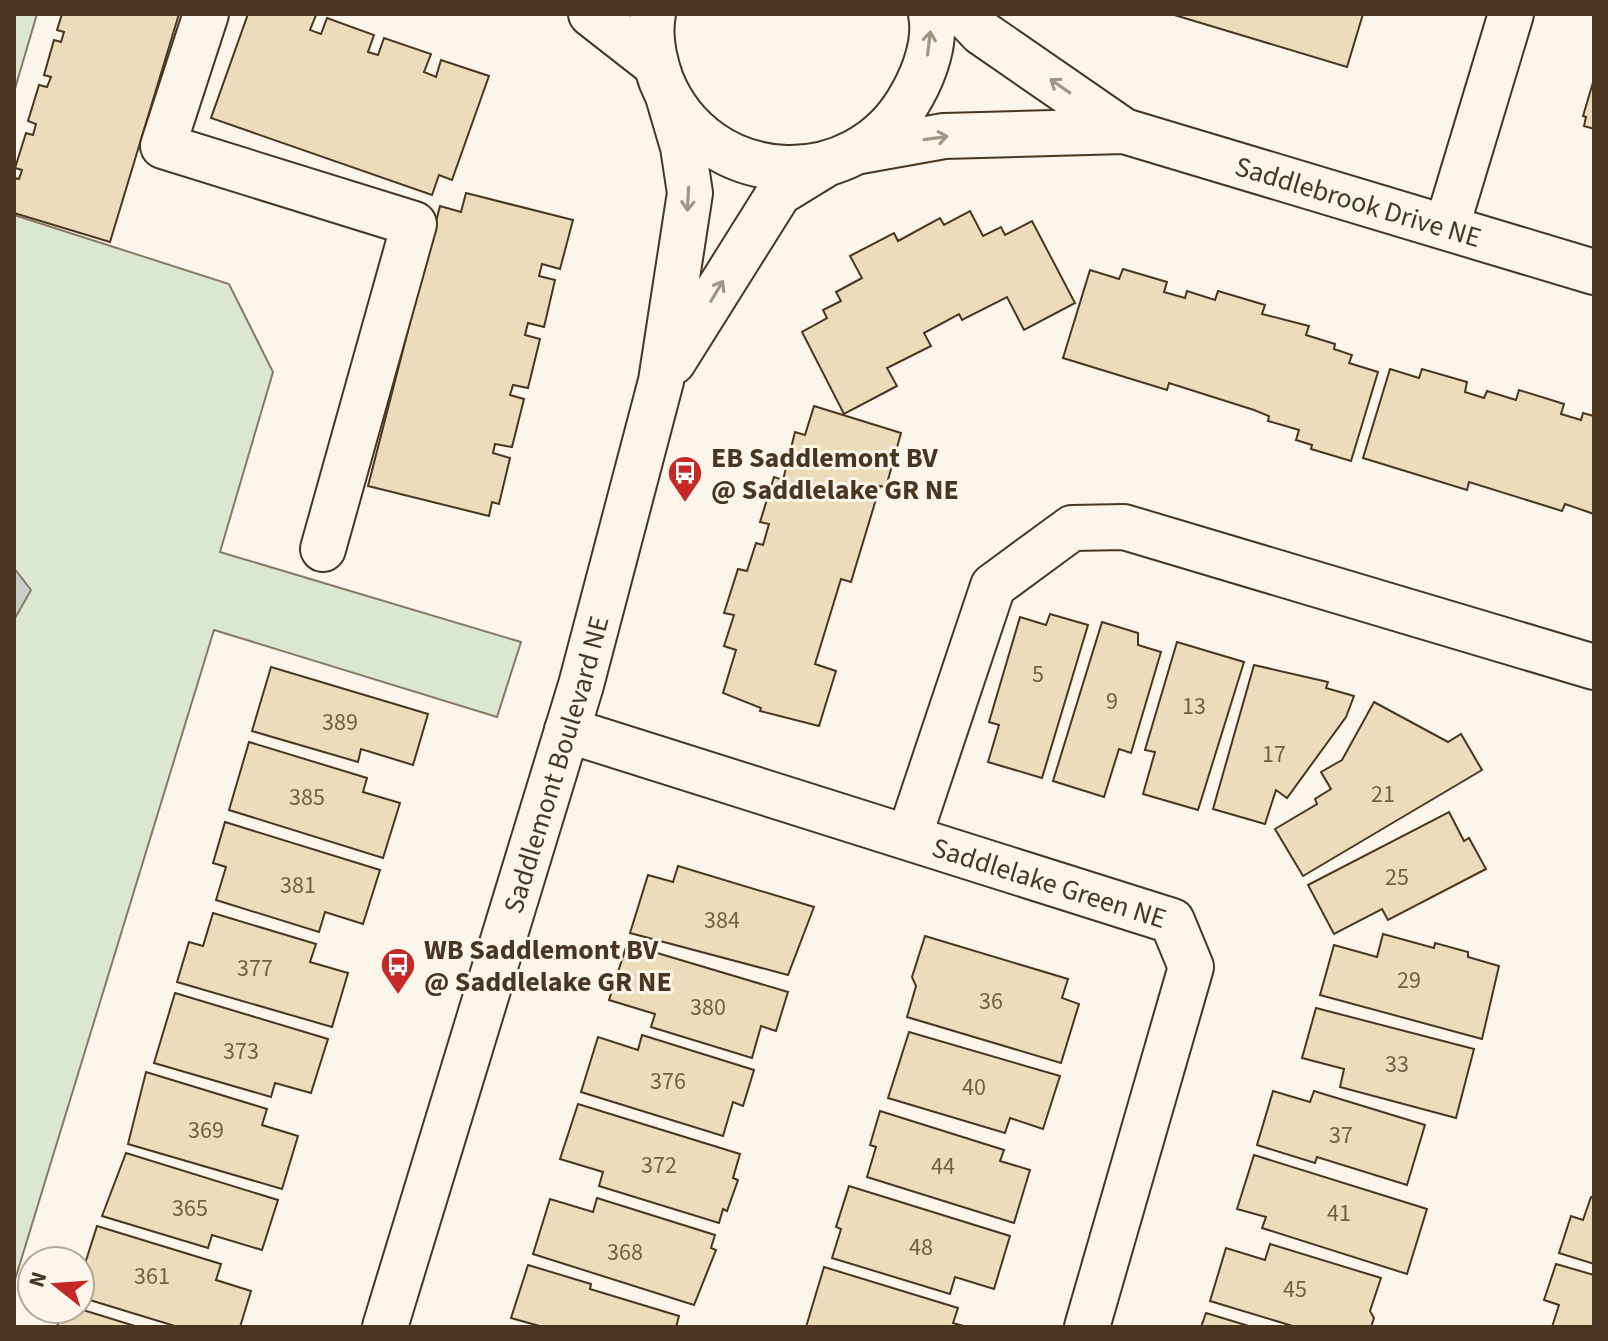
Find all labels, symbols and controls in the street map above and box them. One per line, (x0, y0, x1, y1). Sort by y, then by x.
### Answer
one-way arrow (922, 31, 937, 56)
one-way arrow (1050, 78, 1072, 94)
one-way arrow (923, 129, 949, 144)
street label: Saddlebrook Drive NE (1230, 146, 1486, 258)
one-way arrow (680, 185, 695, 212)
one-way arrow (709, 280, 725, 303)
place label: EB Saddlemont BV @ Saddlelake GR NE (711, 438, 959, 510)
bus stop icon: EB Saddlemont BV @ Saddlelake GR NE (666, 454, 704, 504)
street label: Saddlemont Boulevard NE (494, 612, 619, 918)
house number: 5 (1032, 657, 1044, 692)
house number: 9 (1106, 684, 1118, 719)
house number: 13 (1182, 689, 1206, 724)
house number: 389 (322, 705, 358, 740)
house number: 17 (1262, 737, 1286, 772)
house number: 21 (1371, 777, 1395, 812)
house number: 385 (289, 780, 325, 815)
street label: Saddlelake Green NE (927, 828, 1171, 939)
house number: 25 (1385, 860, 1409, 895)
house number: 381 (280, 868, 316, 903)
house number: 384 (704, 903, 740, 938)
place label: WB Saddlemont BV @ Saddlelake GR NE (424, 930, 672, 1002)
bus stop icon: WB Saddlemont BV @ Saddlelake GR NE (379, 946, 417, 996)
house number: 377 (237, 951, 273, 986)
house number: 29 (1397, 963, 1421, 998)
house number: 36 (979, 984, 1003, 1019)
house number: 380 (690, 990, 726, 1025)
house number: 373 (223, 1034, 259, 1069)
house number: 33 (1385, 1047, 1409, 1082)
house number: 376 (650, 1064, 686, 1099)
house number: 40 (962, 1070, 986, 1105)
house number: 369 (188, 1113, 224, 1148)
house number: 37 (1329, 1118, 1353, 1153)
house number: 372 (641, 1148, 677, 1183)
house number: 44 (931, 1149, 955, 1184)
house number: 365 (172, 1191, 208, 1226)
house number: 41 (1327, 1196, 1351, 1231)
house number: 48 (909, 1230, 933, 1265)
house number: 368 (607, 1235, 643, 1270)
north arrow (16, 1245, 96, 1325)
house number: 361 (134, 1259, 170, 1294)
text: N (20, 1268, 55, 1291)
house number: 45 (1283, 1272, 1307, 1307)

